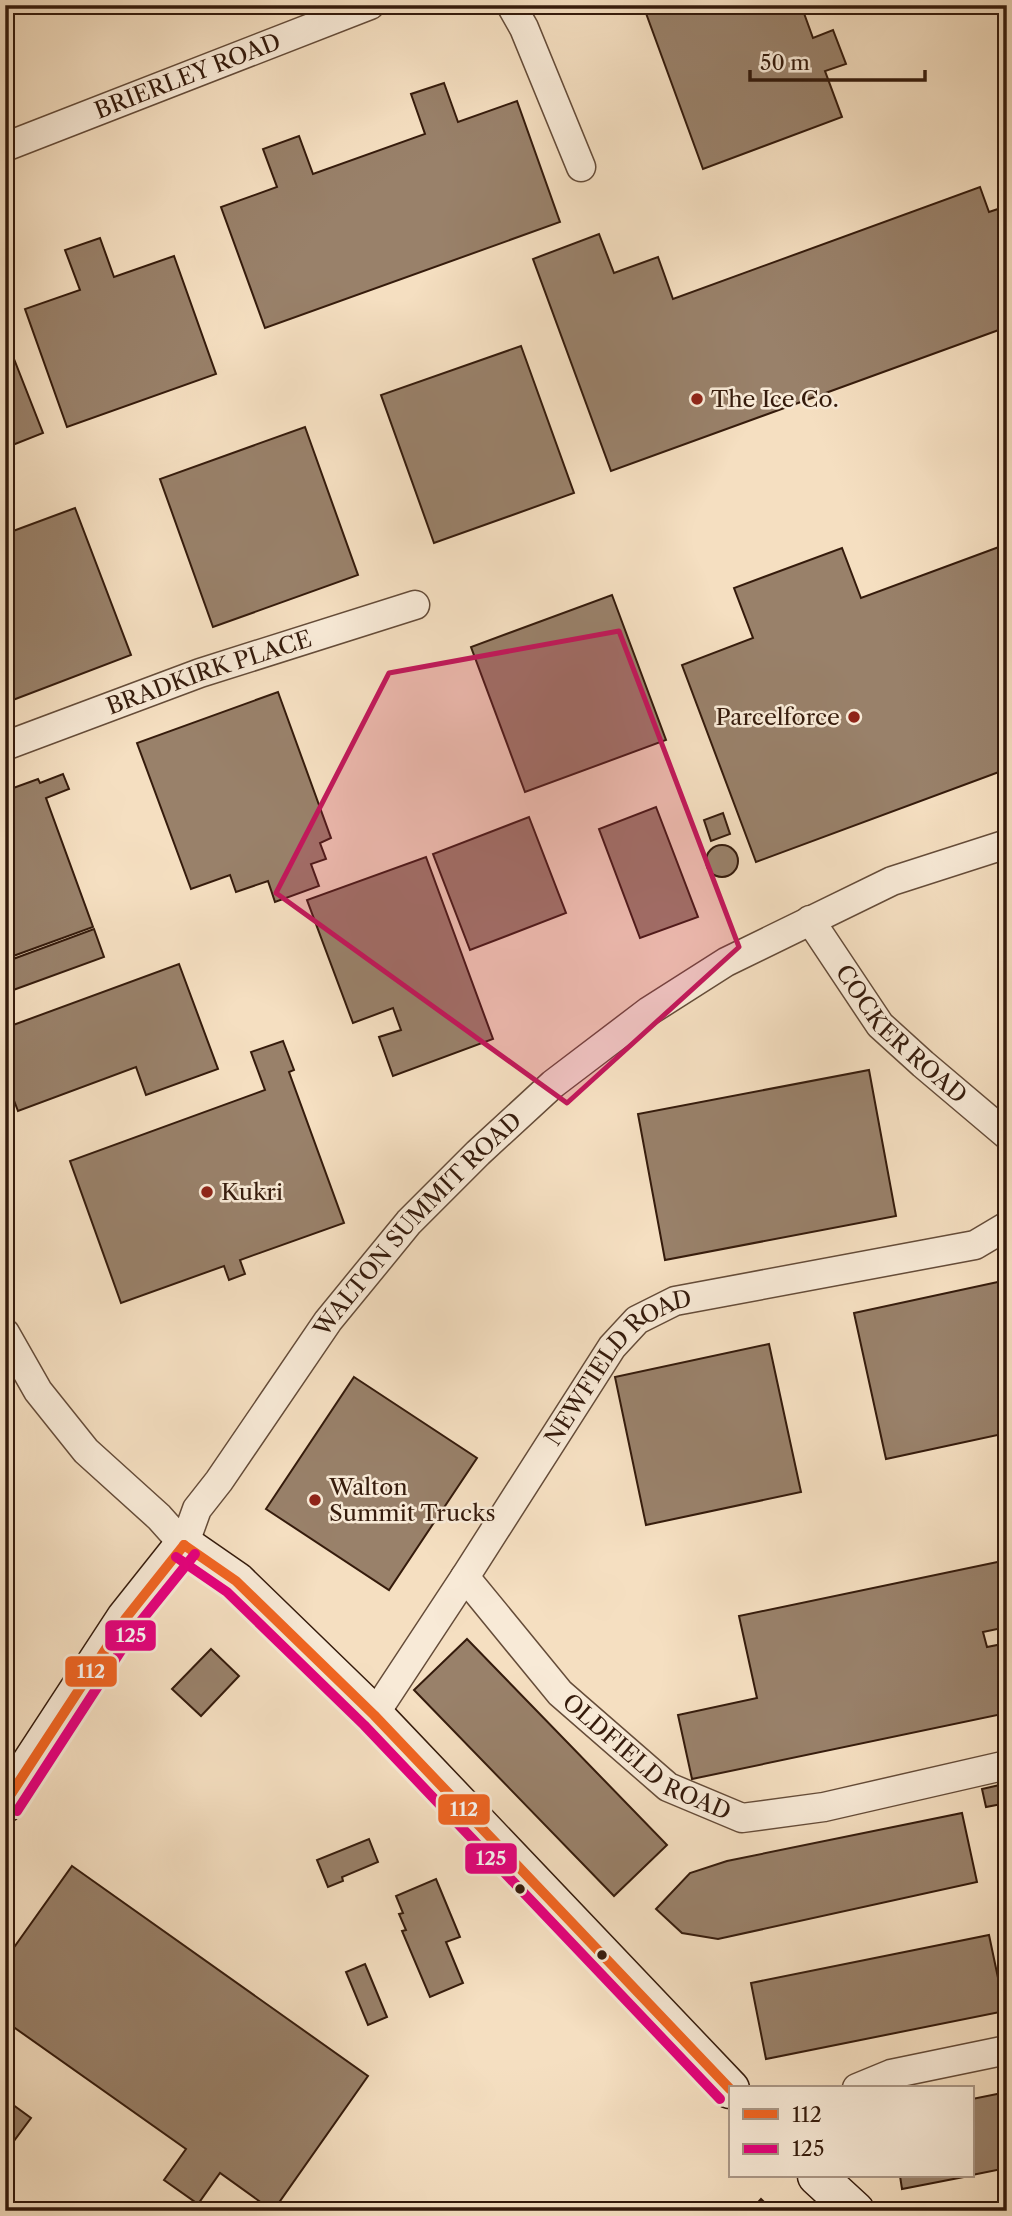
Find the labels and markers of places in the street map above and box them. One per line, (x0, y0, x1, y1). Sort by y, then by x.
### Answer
place label: The Ice Co. (711, 385, 839, 413)
marker: The Ice Co. (689, 391, 705, 407)
place label: Parcelforce (715, 703, 840, 731)
marker: Parcelforce (846, 709, 862, 725)
place label: Kukri (221, 1178, 283, 1206)
marker: Kukri (199, 1184, 215, 1200)
place label: Walton Summit Trucks (328, 1473, 496, 1527)
marker: Walton Summit Trucks (307, 1492, 323, 1508)
unlabelled marker (513, 1882, 527, 1896)
unlabelled marker (595, 1948, 609, 1962)

